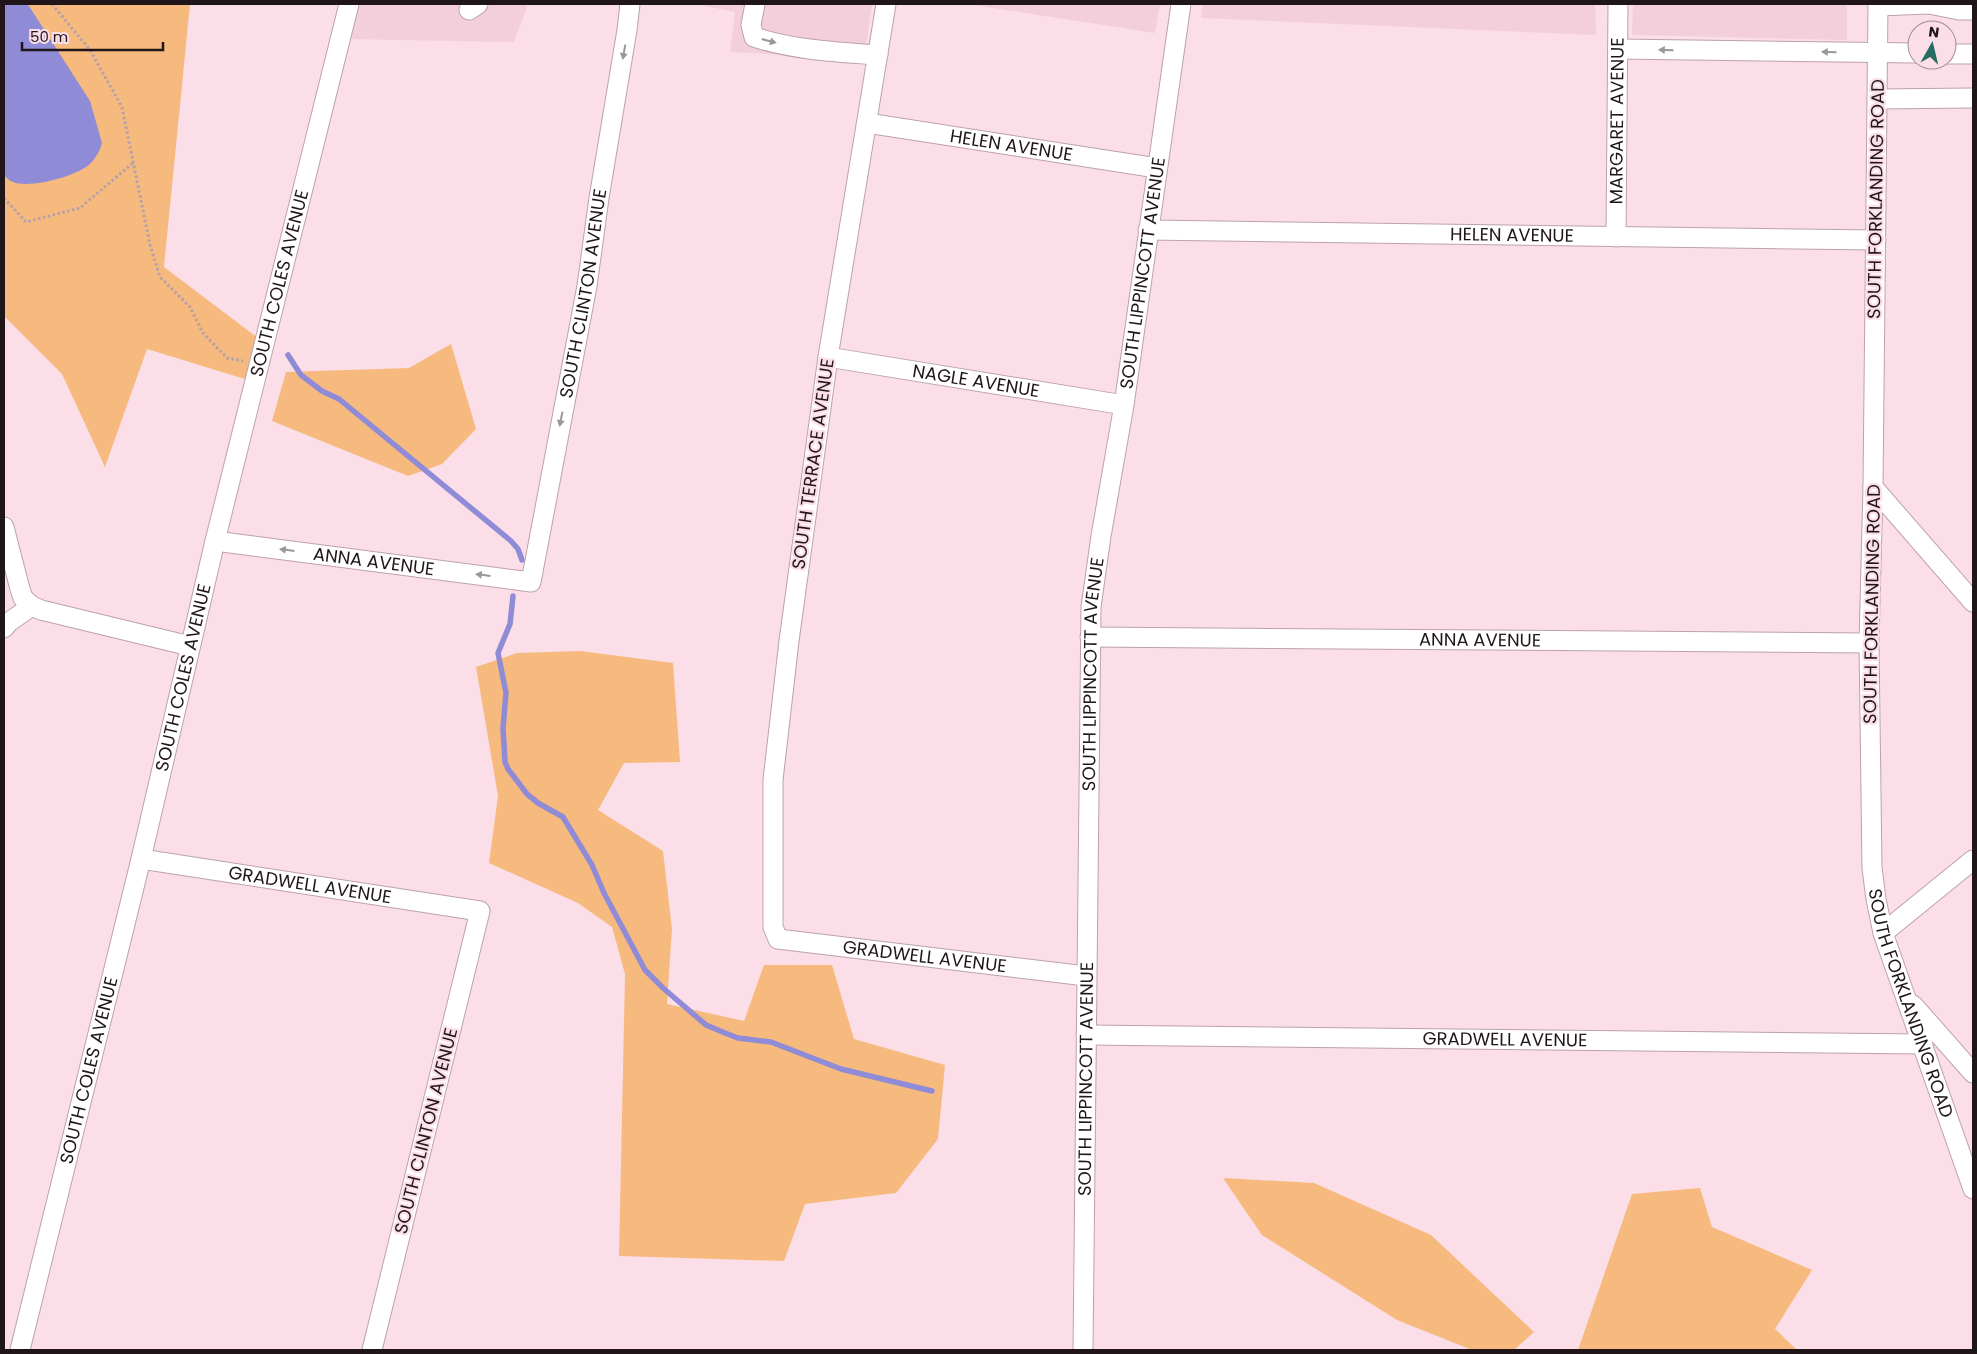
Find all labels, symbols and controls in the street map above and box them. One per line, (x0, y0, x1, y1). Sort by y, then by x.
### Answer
scale bar (22, 20, 164, 52)
north arrow (1907, 20, 1957, 70)
text: N (1927, 21, 1940, 43)
text: 50 m (30, 26, 68, 47)
one-way arrow (761, 37, 776, 45)
street label: MARGARET AVENUE (1603, 37, 1630, 205)
one-way arrow (619, 44, 627, 60)
one-way arrow (1658, 46, 1674, 54)
one-way arrow (1821, 48, 1837, 56)
street label: SOUTH FORKLANDING ROAD (1861, 79, 1890, 319)
street label: HELEN AVENUE (948, 123, 1074, 167)
street label: SOUTH LIPPINCOTT AVENUE (1113, 155, 1171, 391)
street label: SOUTH COLES AVENUE (244, 187, 314, 379)
street label: SOUTH CLINTON AVENUE (553, 187, 612, 400)
street label: HELEN AVENUE (1450, 221, 1574, 248)
street label: SOUTH TERRACE AVENUE (785, 357, 840, 571)
street label: NAGLE AVENUE (911, 358, 1041, 403)
one-way arrow (557, 411, 565, 427)
street label: SOUTH FORKLANDING ROAD (1857, 484, 1886, 724)
street label: ANNA AVENUE (312, 541, 436, 581)
one-way arrow (278, 546, 294, 554)
street label: SOUTH LIPPINCOTT AVENUE (1076, 556, 1110, 791)
one-way arrow (474, 571, 490, 579)
street label: SOUTH COLES AVENUE (149, 581, 217, 774)
street label: ANNA AVENUE (1419, 627, 1541, 652)
street label: GRADWELL AVENUE (227, 860, 393, 909)
street label: SOUTH FORKLANDING ROAD (1863, 887, 1960, 1121)
street label: GRADWELL AVENUE (841, 934, 1008, 978)
street label: SOUTH LIPPINCOTT AVENUE (1072, 962, 1099, 1196)
street label: SOUTH COLES AVENUE (53, 974, 124, 1166)
street label: SOUTH CLINTON AVENUE (388, 1025, 463, 1237)
street label: GRADWELL AVENUE (1423, 1026, 1587, 1052)

